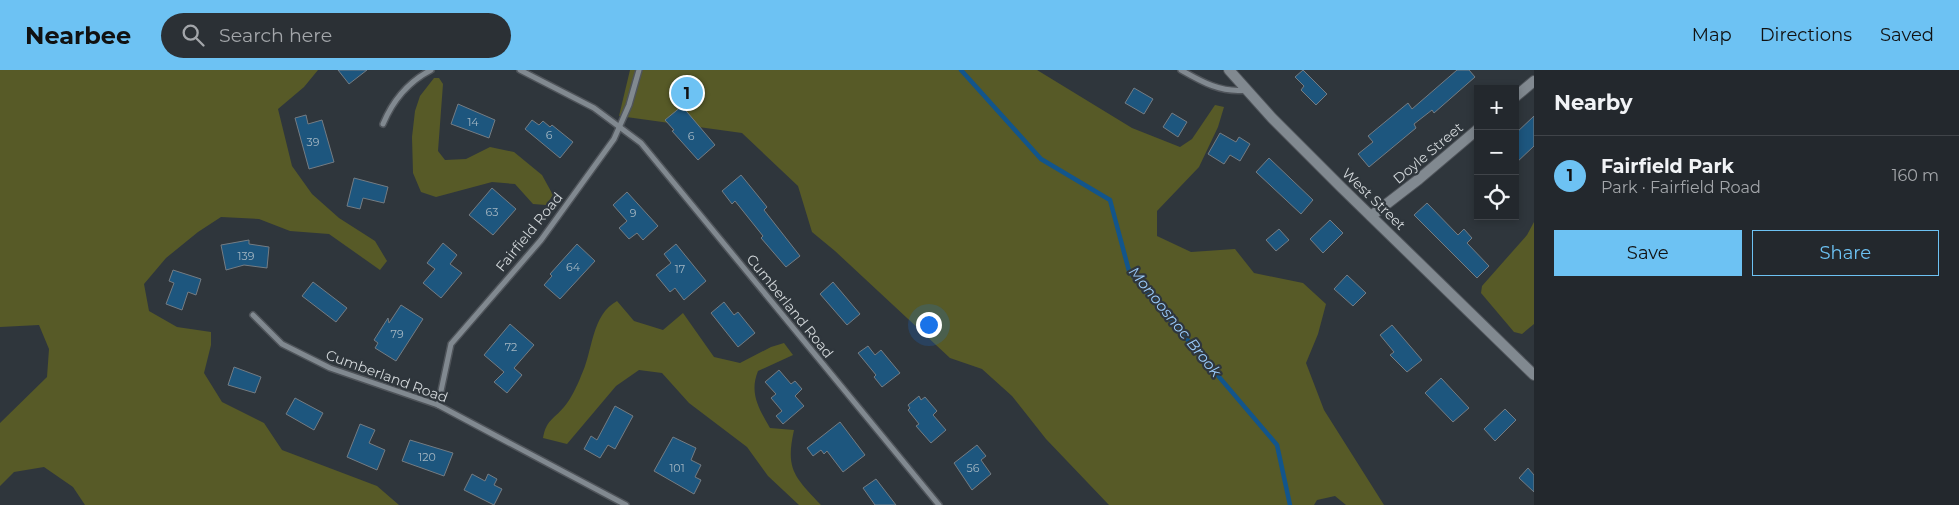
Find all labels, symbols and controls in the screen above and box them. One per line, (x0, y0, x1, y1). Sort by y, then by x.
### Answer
search box (161, 13, 511, 58)
text: Nearbee (25, 21, 131, 50)
icon: search (179, 21, 207, 49)
text: Search here (219, 24, 332, 47)
text: Map (1692, 24, 1732, 46)
text: Directions (1760, 24, 1852, 46)
text: Saved (1880, 24, 1934, 46)
pin: 1 (671, 74, 703, 112)
map controls (1474, 85, 1519, 220)
button: + (1474, 85, 1519, 130)
text: Nearby (1554, 90, 1633, 115)
house number: 14 (467, 115, 479, 129)
street label: Doyle Street (1389, 118, 1467, 188)
house number: 6 (546, 128, 553, 142)
house number: 6 (688, 129, 695, 143)
button: − (1474, 130, 1519, 175)
house number: 39 (307, 135, 320, 149)
text: Fairfield Park (1601, 155, 1734, 178)
street label: West Street (1338, 164, 1410, 234)
text: 1 (1567, 166, 1573, 185)
text: 160 m (1892, 166, 1939, 185)
button: locate (1474, 175, 1519, 220)
text: Park · Fairfield Road (1601, 178, 1761, 197)
street label: Fairfield Road (492, 189, 566, 275)
house number: 63 (486, 205, 498, 219)
house number: 9 (630, 206, 637, 220)
button: Save (1554, 230, 1742, 276)
button: Share (1752, 230, 1939, 276)
house number: 139 (238, 249, 255, 263)
street label: Cumberland Road (743, 250, 837, 362)
house number: 64 (566, 260, 581, 274)
house number: 17 (675, 262, 685, 276)
water label: Monoosnoc Brook (1125, 263, 1226, 382)
your location (916, 312, 942, 338)
house number: 79 (390, 327, 404, 341)
house number: 72 (505, 340, 517, 354)
street label: Cumberland Road (323, 346, 451, 406)
house number: 120 (418, 450, 436, 464)
house number: 101 (669, 461, 685, 475)
house number: 56 (967, 461, 980, 475)

